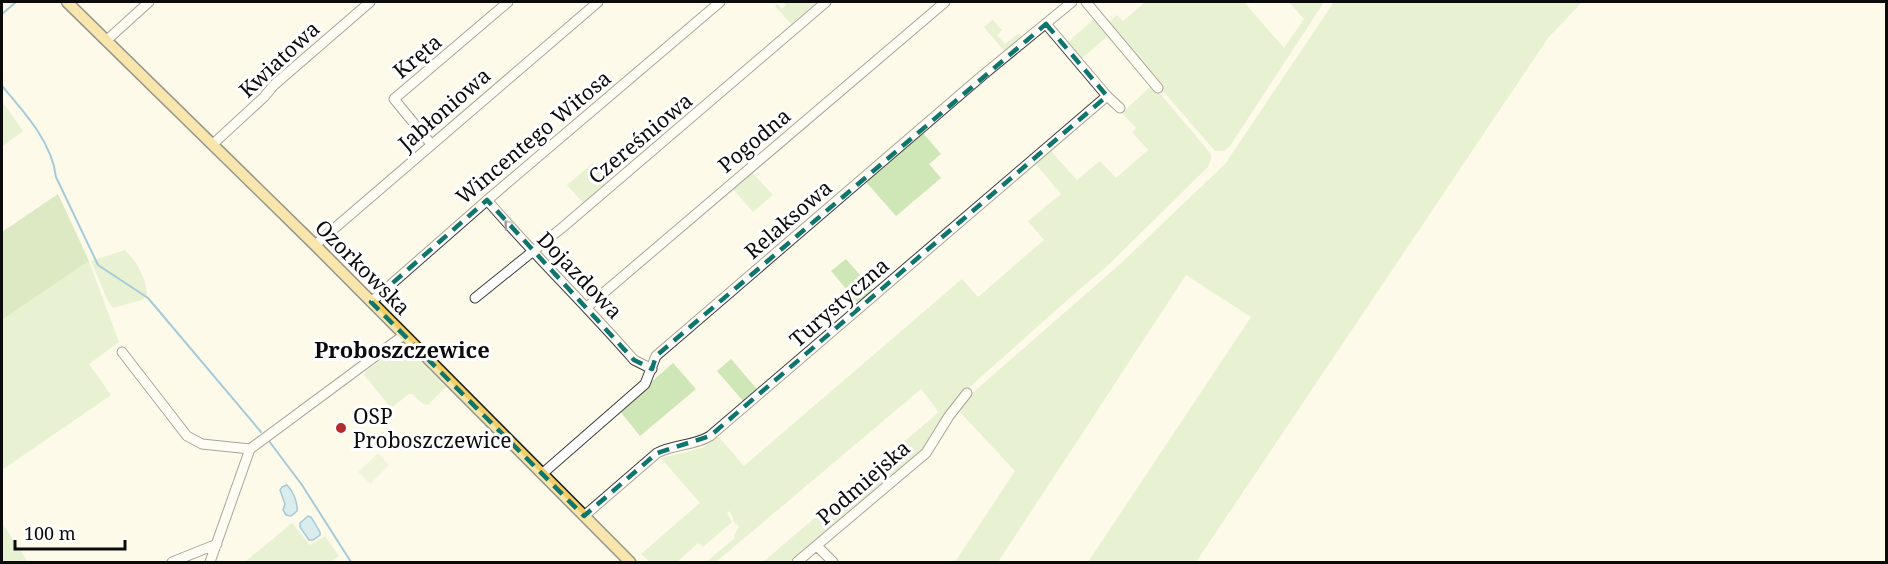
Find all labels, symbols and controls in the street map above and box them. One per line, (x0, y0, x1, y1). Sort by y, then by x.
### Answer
street label: Kwiatowa (233, 15, 325, 103)
street label: Kręta (387, 28, 447, 84)
street label: Jabłoniowa (391, 61, 496, 157)
street label: Wincentego Witosa (450, 64, 616, 210)
street label: Czereśniowa (582, 86, 698, 190)
street label: Pogodna (712, 101, 796, 179)
street label: Relaksowa (738, 173, 838, 265)
street label: Ozorkowska (309, 213, 417, 321)
one-way arrow (504, 220, 515, 231)
street label: Dojazdowa (531, 225, 629, 325)
street label: Turystyczna (783, 251, 895, 353)
district label: Proboszczewice (314, 334, 490, 364)
place label: OSP Proboszczewice (353, 402, 512, 454)
marker: OSP Proboszczewice (334, 421, 348, 435)
street label: Podmiejska (810, 434, 916, 530)
scale bar (15, 513, 124, 551)
text: 100 m (24, 521, 76, 545)

